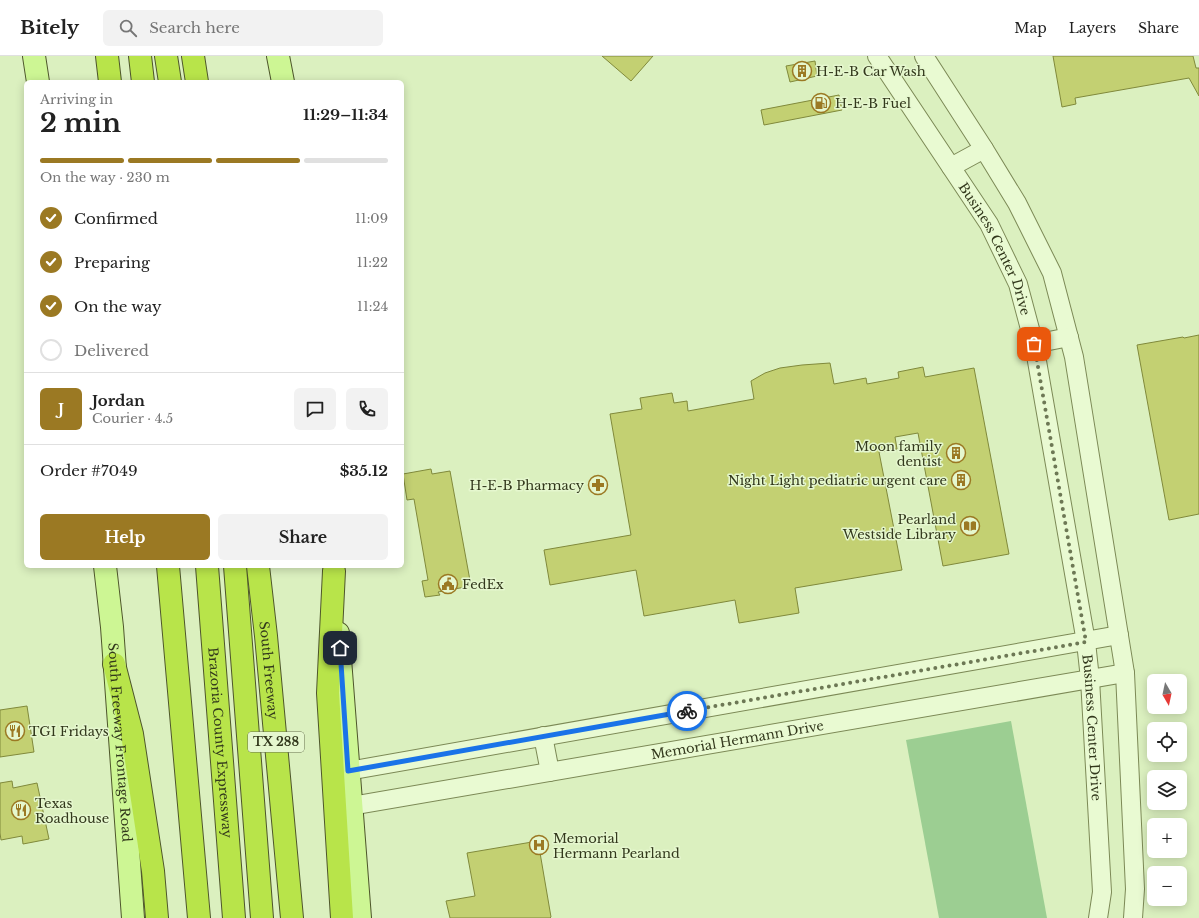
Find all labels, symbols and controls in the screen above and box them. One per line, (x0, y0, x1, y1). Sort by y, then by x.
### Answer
search box (103, 10, 383, 46)
text: Bitely (20, 16, 79, 39)
icon: search (117, 17, 139, 39)
text: Search here (149, 18, 240, 37)
text: Map (1014, 19, 1047, 37)
text: Layers (1069, 19, 1116, 37)
text: Share (1138, 19, 1179, 37)
building icon: H-E-B Car Wash (791, 60, 813, 82)
place label: H-E-B Car Wash (816, 63, 926, 80)
text: Arriving in (40, 91, 113, 108)
fuel station icon: H-E-B Fuel (810, 92, 832, 114)
place label: H-E-B Fuel (835, 95, 911, 112)
text: 11:29–11:34 (303, 105, 388, 124)
text: 2 min (40, 107, 121, 139)
text: On the way · 230 m (40, 169, 170, 186)
street label: Business Center Drive (955, 179, 1034, 317)
icon: check (40, 207, 62, 229)
text: Confirmed (74, 209, 158, 228)
text: 11:09 (355, 210, 388, 227)
icon: check (40, 251, 62, 273)
text: Preparing (74, 253, 150, 272)
text: 11:22 (357, 254, 388, 271)
icon: check (40, 295, 62, 317)
text: On the way (74, 297, 162, 316)
text: 11:24 (357, 298, 388, 315)
pin (1017, 327, 1051, 361)
icon: bag (1023, 333, 1045, 355)
text: Delivered (74, 341, 149, 360)
button: chat (294, 388, 336, 430)
button: phone (346, 388, 388, 430)
text: Jordan (92, 391, 145, 410)
text: J (58, 399, 64, 418)
text: Courier · 4.5 (92, 410, 173, 427)
place label: Moon family dentist (855, 438, 943, 470)
building icon: Moon family dentist (945, 442, 967, 464)
text: Order #7049 (40, 461, 138, 480)
text: $35.12 (340, 461, 388, 480)
building icon: Night Light pediatric urgent care (950, 469, 972, 491)
place label: Night Light pediatric urgent care (728, 472, 947, 489)
pharmacy icon: H-E-B Pharmacy (587, 474, 609, 496)
place label: H-E-B Pharmacy (470, 477, 585, 494)
place label: Pearland Westside Library (842, 511, 957, 543)
button: Help (40, 514, 210, 560)
button: Share (218, 514, 388, 560)
library icon: Pearland Westside Library (959, 515, 981, 537)
public building icon: FedEx (437, 573, 459, 595)
place label: FedEx (462, 576, 504, 593)
street label: South Freeway (255, 620, 282, 721)
pin (323, 631, 357, 665)
icon: home (329, 637, 351, 659)
street label: South Freeway Frontage Road (104, 642, 136, 843)
street label: Brazoria County Expressway (204, 646, 236, 839)
street label: Business Center Drive (1078, 653, 1105, 801)
north arrow (1147, 674, 1187, 714)
map controls (1147, 674, 1187, 906)
courier (667, 691, 707, 731)
icon: bike (676, 700, 698, 722)
street label: Memorial Hermann Drive (650, 717, 825, 763)
restaurant icon: TGI Fridays (4, 720, 26, 742)
button: locate (1147, 722, 1187, 762)
place label: TGI Fridays (29, 723, 109, 740)
road number: TX 288 (248, 732, 304, 752)
button: layers (1147, 770, 1187, 810)
place label: Texas Roadhouse (35, 795, 109, 827)
restaurant icon: Texas Roadhouse (10, 799, 32, 821)
button: + (1147, 818, 1187, 858)
place label: Memorial Hermann Pearland (553, 830, 680, 862)
hospital icon: Memorial Hermann Pearland (528, 834, 550, 856)
button: − (1147, 866, 1187, 906)

